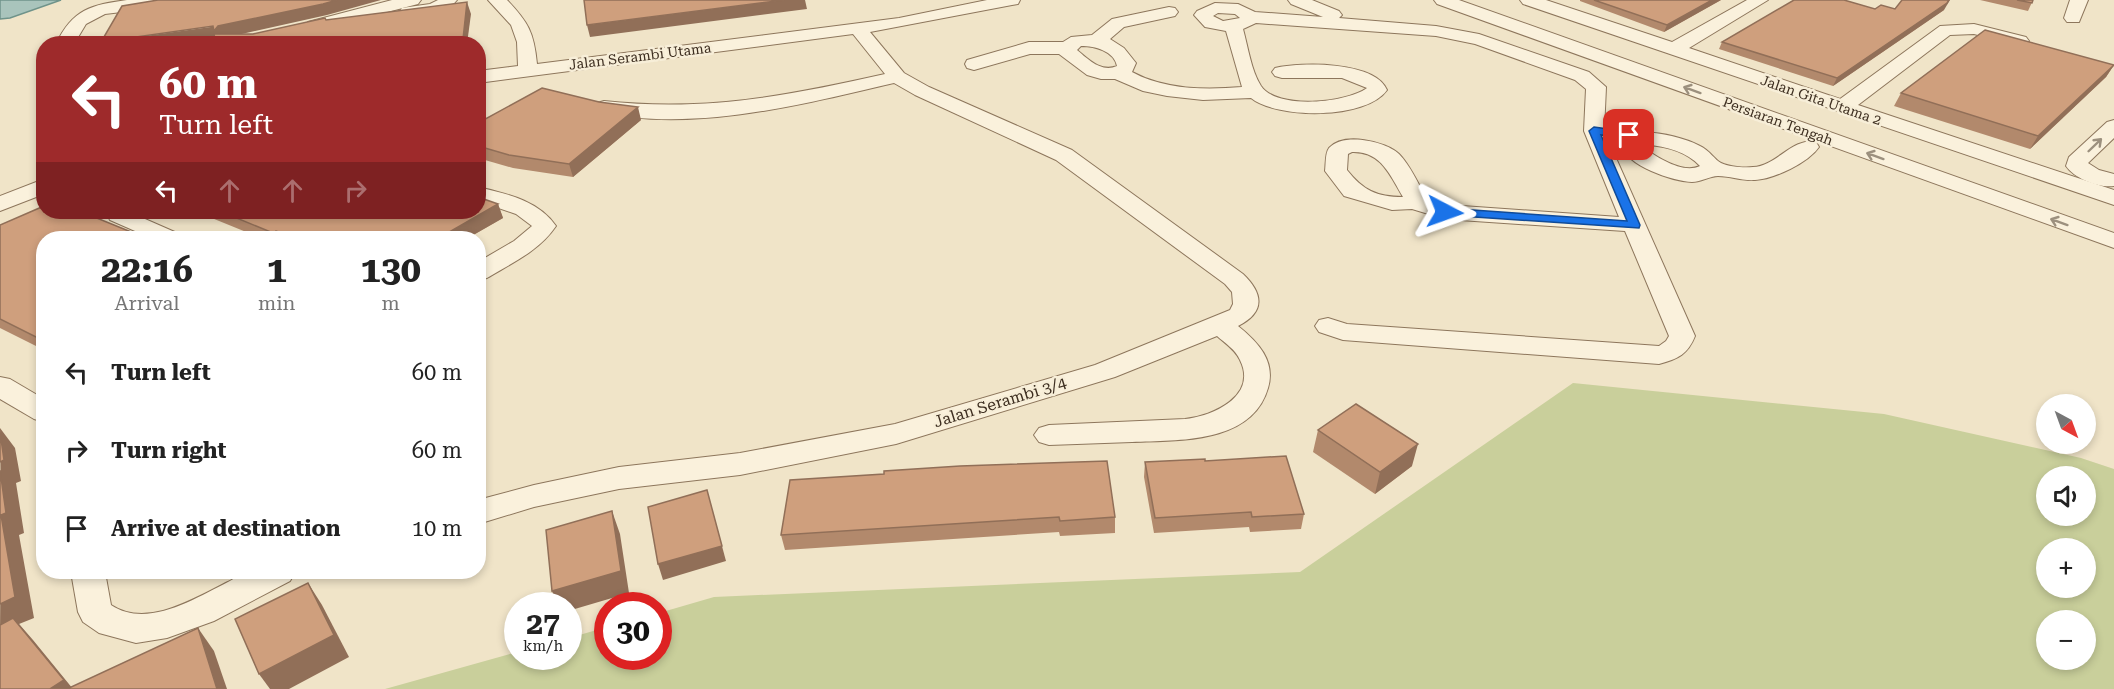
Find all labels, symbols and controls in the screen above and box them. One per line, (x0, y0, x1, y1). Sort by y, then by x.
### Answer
street label: Jalan Serambi Utama (568, 39, 712, 73)
text: 60 m (159, 59, 257, 108)
icon: left (60, 60, 138, 138)
street label: Jalan Gita Utama 2 (1758, 72, 1884, 128)
one-way arrow (1683, 84, 1701, 95)
street label: Persiaran Tengah (1721, 94, 1835, 148)
text: Turn left (159, 109, 273, 141)
pin (1603, 109, 1654, 160)
icon: arrive (1612, 118, 1645, 151)
one-way arrow (2087, 137, 2102, 152)
one-way arrow (1866, 150, 1885, 161)
icon: left (150, 174, 183, 207)
icon: ahead (213, 174, 246, 207)
icon: ahead (276, 174, 309, 207)
icon: right (339, 174, 372, 207)
position arrow (1413, 180, 1477, 244)
one-way arrow (2050, 215, 2069, 226)
text: 22:16 (101, 249, 193, 291)
text: 1 (267, 249, 287, 291)
text: 130 (361, 249, 421, 291)
text: Arrival (114, 291, 179, 315)
text: min (258, 291, 295, 315)
text: m (382, 291, 400, 315)
icon: left (60, 356, 93, 389)
text: Turn left (111, 360, 211, 385)
text: 60 m (412, 360, 462, 385)
street label: Jalan Serambi 3/4 (931, 373, 1069, 431)
north arrow (2036, 394, 2096, 454)
map controls (2036, 394, 2096, 670)
icon: right (60, 434, 93, 467)
text: Turn right (111, 438, 226, 463)
text: 60 m (412, 438, 462, 463)
button: sound (2036, 466, 2096, 526)
icon: arrive (60, 512, 93, 545)
text: Arrive at destination (111, 516, 340, 541)
text: 10 m (412, 516, 462, 541)
button: + (2036, 538, 2096, 598)
speed limit sign: 30 (594, 592, 672, 670)
text: 27 (526, 606, 560, 641)
button: − (2036, 610, 2096, 670)
text: km/h (523, 637, 563, 655)

